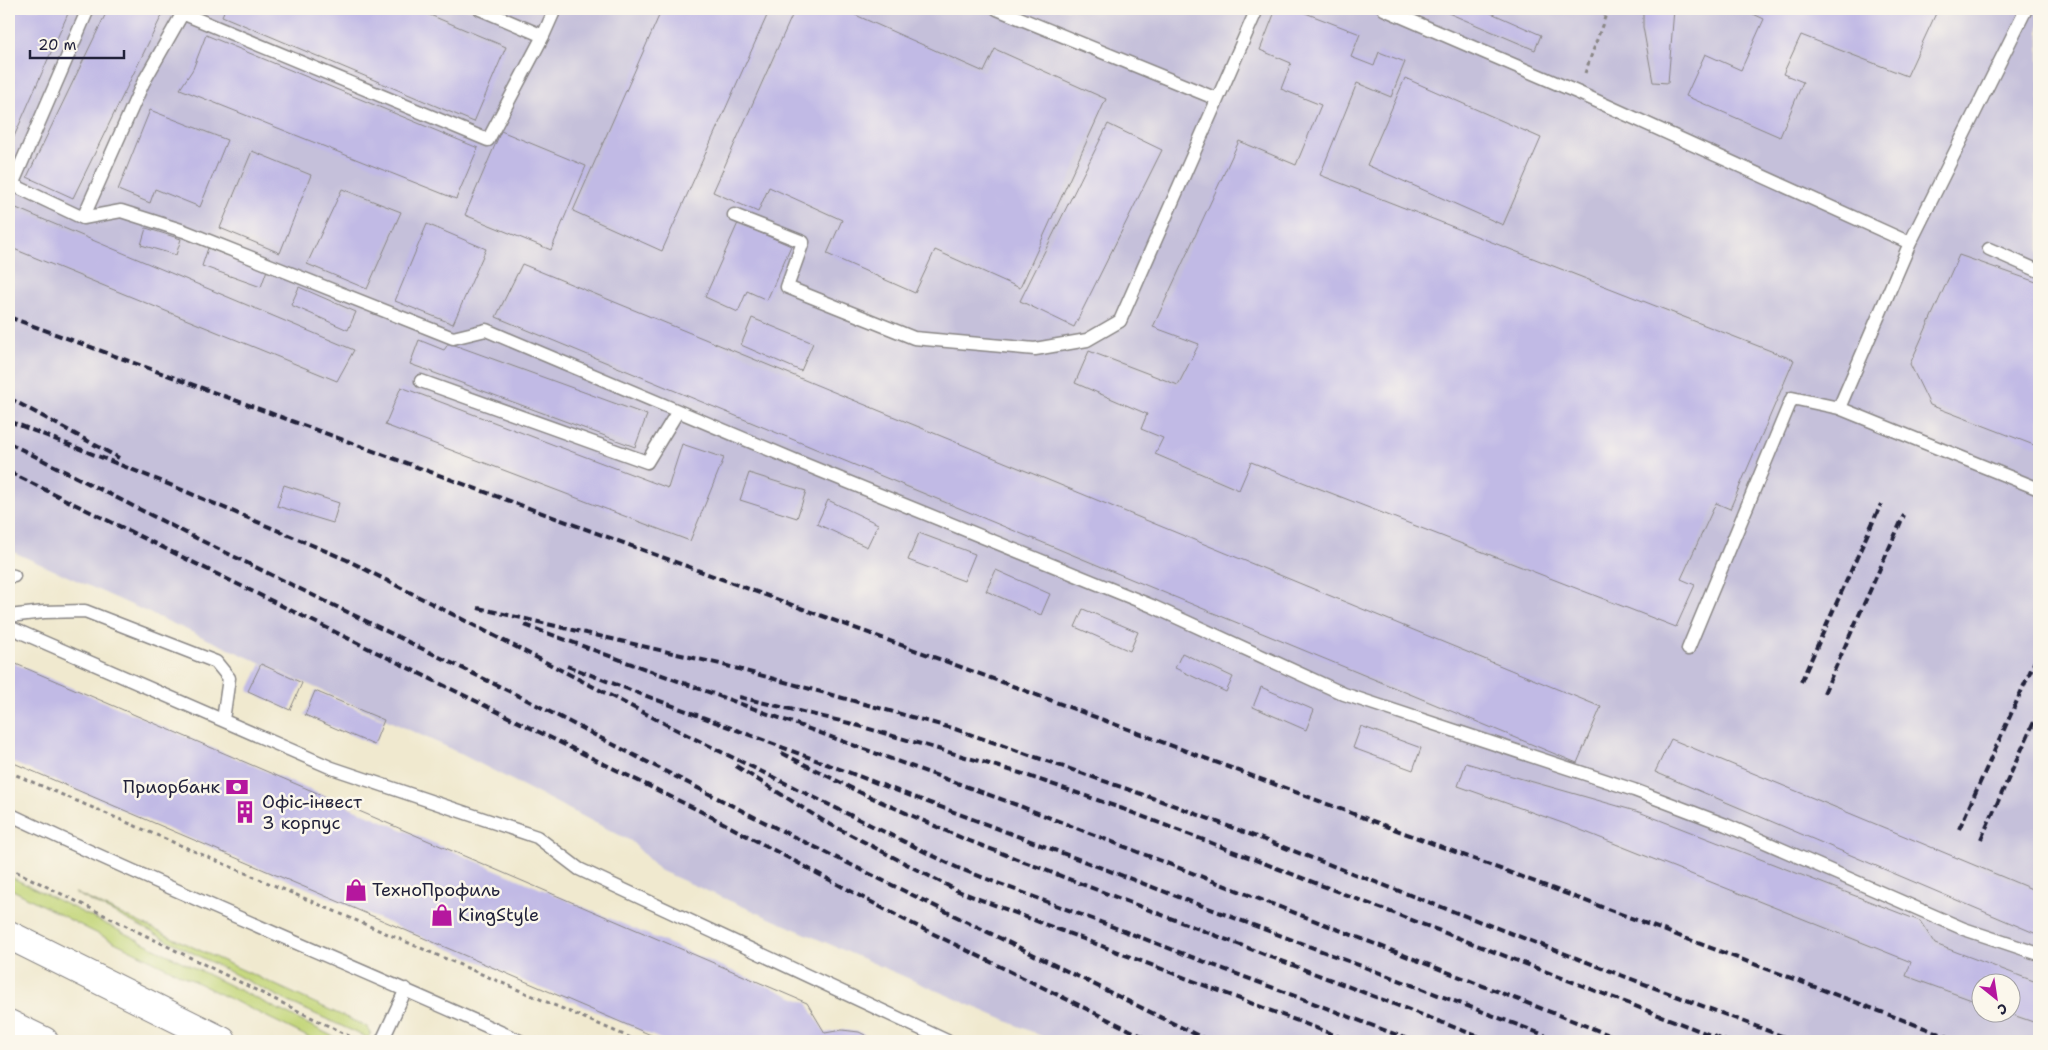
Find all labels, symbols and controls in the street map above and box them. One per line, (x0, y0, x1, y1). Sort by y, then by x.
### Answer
scale bar (30, 28, 124, 60)
text: 20 m (38, 35, 77, 55)
bank icon: Приорбанк (224, 774, 250, 800)
place label: Приорбанк (123, 775, 220, 799)
place label: Офіс-інвест 3 корпус (262, 790, 363, 835)
building icon: Офіс-інвест 3 корпус (232, 799, 258, 825)
shop icon: ТехноПрофиль (343, 877, 369, 903)
place label: ТехноПрофиль (372, 878, 500, 902)
shop icon: KingStyle (429, 902, 455, 928)
place label: KingStyle (458, 903, 539, 927)
north arrow (1970, 972, 2020, 1022)
text: С (1994, 999, 2011, 1019)

